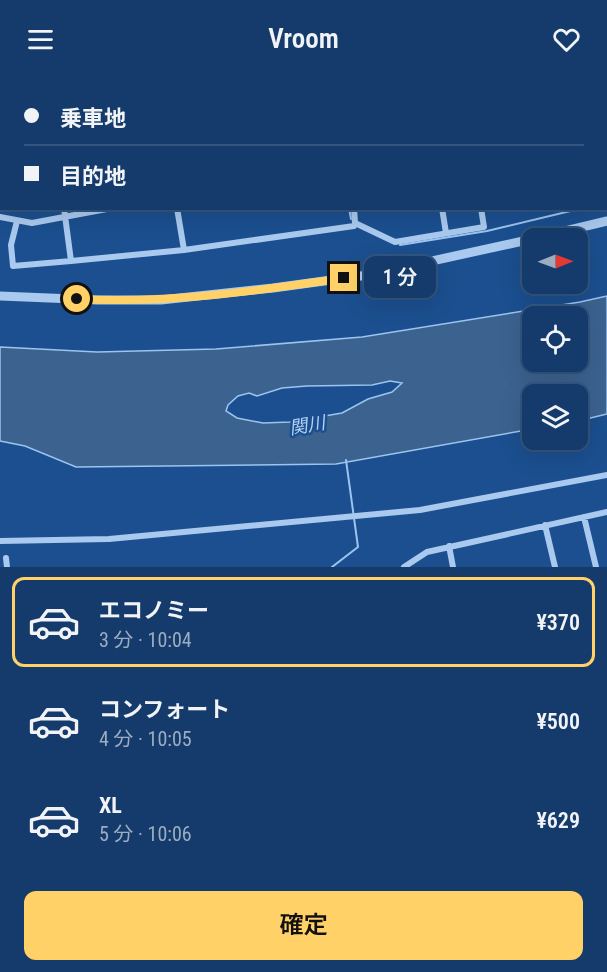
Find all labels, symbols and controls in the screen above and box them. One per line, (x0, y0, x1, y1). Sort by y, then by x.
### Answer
icon: menu (24, 23, 57, 56)
text: Vroom (268, 23, 339, 55)
icon: heart (550, 23, 583, 56)
text: 乗車地 (60, 106, 126, 131)
text: 目的地 (60, 164, 126, 189)
north arrow (522, 228, 588, 294)
map controls (522, 228, 588, 450)
callout: 1 分 (365, 257, 437, 299)
route end (330, 264, 357, 291)
text: 1 分 (383, 265, 417, 289)
route start (63, 285, 90, 312)
button: locate (522, 306, 588, 372)
button: layers (522, 384, 588, 450)
water label: 関川 (287, 411, 329, 438)
icon: car (27, 595, 81, 649)
text: エコノミー (99, 598, 209, 623)
text: ¥370 (536, 610, 580, 635)
text: 3 分 · 10:04 (99, 628, 192, 652)
icon: car (27, 694, 81, 748)
text: コンフォート (99, 697, 230, 722)
text: ¥500 (536, 709, 580, 734)
text: 4 分 · 10:05 (99, 727, 192, 751)
icon: car (27, 793, 81, 847)
text: XL (99, 793, 122, 818)
text: ¥629 (536, 808, 580, 833)
text: 5 分 · 10:06 (99, 822, 192, 846)
button: 確定 (24, 891, 583, 960)

